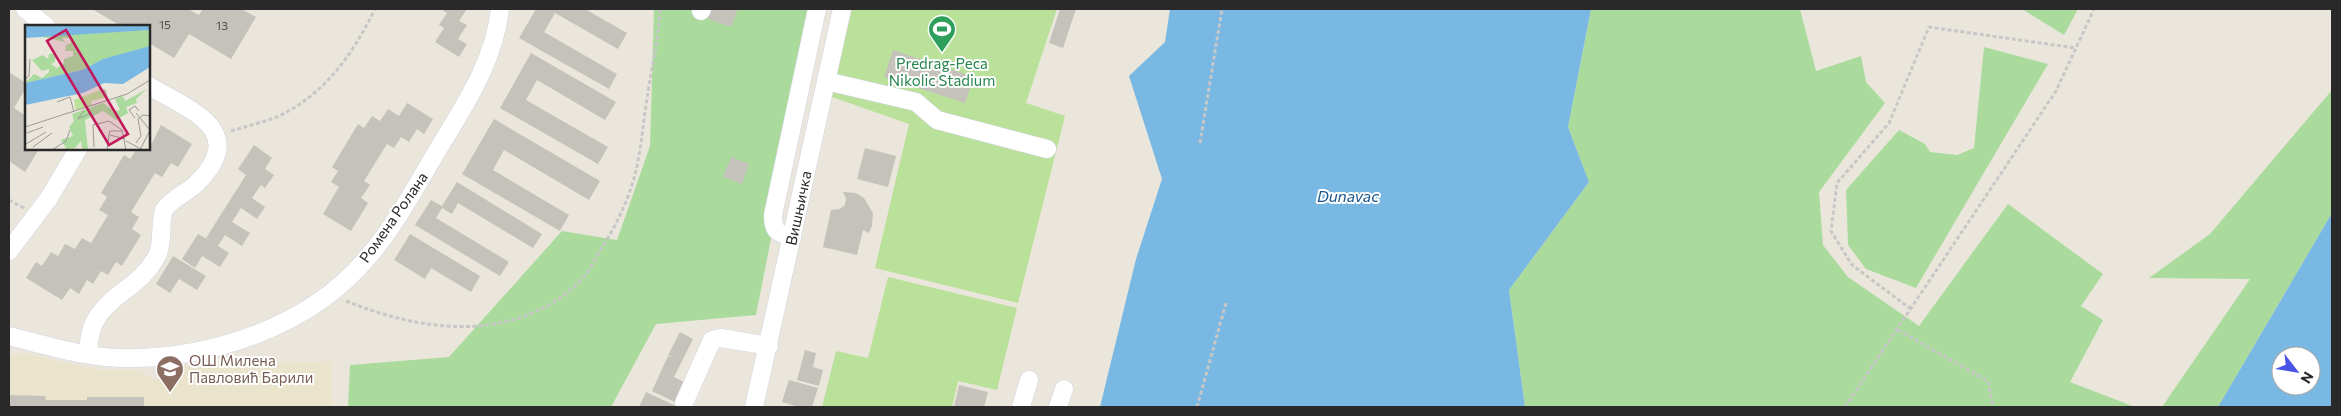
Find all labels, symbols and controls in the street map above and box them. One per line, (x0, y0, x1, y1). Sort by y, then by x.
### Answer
sports icon: Predrag-Peca Nikolic Stadium (927, 14, 957, 53)
house number: 15 (159, 17, 171, 31)
house number: 13 (216, 18, 228, 32)
inset map (25, 25, 150, 150)
place label: Predrag-Peca Nikolic Stadium (889, 54, 995, 89)
street label: Ромена Ролана (355, 168, 431, 266)
street label: Вишњичка (781, 169, 815, 247)
water label: Dunavac (1317, 186, 1379, 205)
north arrow (2271, 346, 2321, 396)
place label: ОШ Милена Павловић Барили (189, 351, 313, 386)
school or university icon: ОШ Милена Павловић Барили (155, 354, 185, 393)
text: N (2298, 369, 2318, 387)

